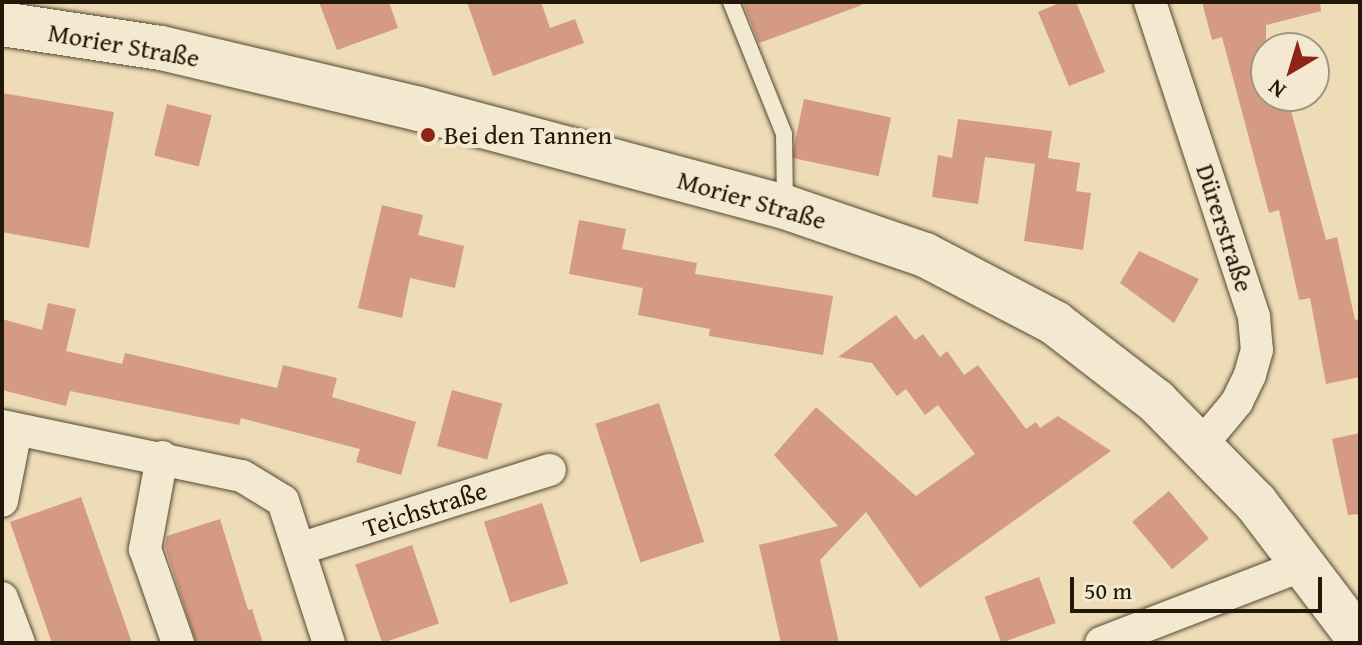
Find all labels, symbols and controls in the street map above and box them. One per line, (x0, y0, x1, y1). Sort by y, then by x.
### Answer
street label: Morier Straße (46, 16, 202, 74)
north arrow (1250, 32, 1330, 112)
text: N (1261, 72, 1292, 106)
place label: Bei den Tannen (444, 119, 612, 151)
marker: Bei den Tannen (419, 126, 437, 144)
street label: Dürerstraße (1190, 160, 1260, 296)
street label: Morier Straße (674, 164, 830, 236)
street label: Teichstraße (359, 474, 491, 544)
scale bar (1074, 561, 1326, 611)
text: 50 m (1084, 573, 1132, 608)

